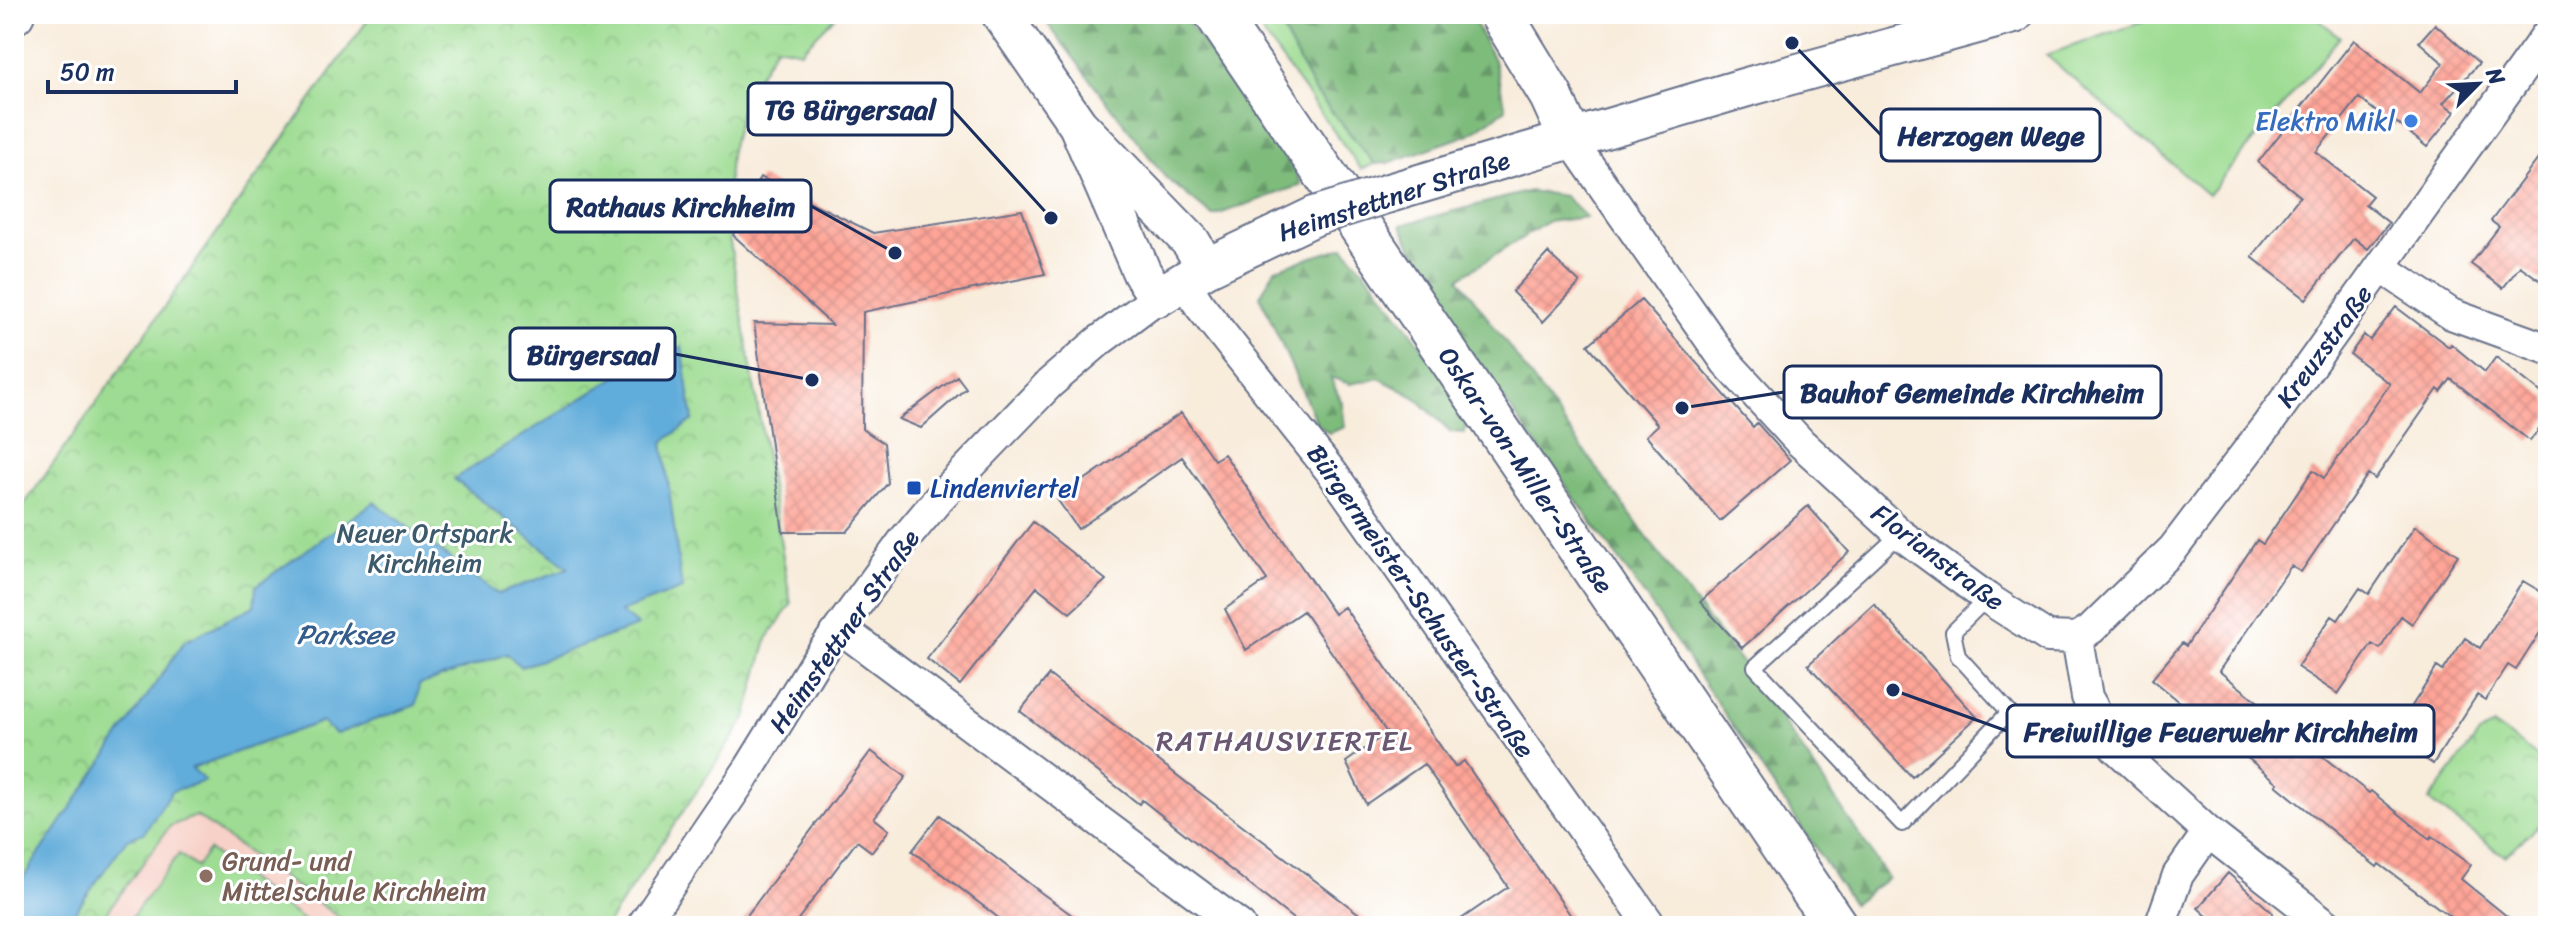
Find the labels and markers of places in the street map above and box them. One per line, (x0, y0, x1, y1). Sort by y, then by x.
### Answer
callout: TG Bürgersaal (748, 83, 952, 135)
place label: Elektro Mikl (2255, 98, 2396, 144)
callout: Herzogen Wege (1881, 109, 2100, 161)
marker: Elektro Mikl (2402, 112, 2420, 130)
callout: Rathaus Kirchheim (550, 180, 811, 232)
callout: Bürgersaal (510, 328, 675, 380)
callout: Bauhof Gemeinde Kirchheim (1784, 366, 2161, 418)
place label: Lindenviertel (930, 465, 1080, 511)
marker: Lindenviertel (905, 479, 923, 497)
callout: Freiwillige Feuerwehr Kirchheim (2007, 705, 2434, 757)
place label: Grund- und Mittelschule Kirchheim (222, 838, 486, 914)
marker: Grund- und Mittelschule Kirchheim (197, 867, 215, 885)

